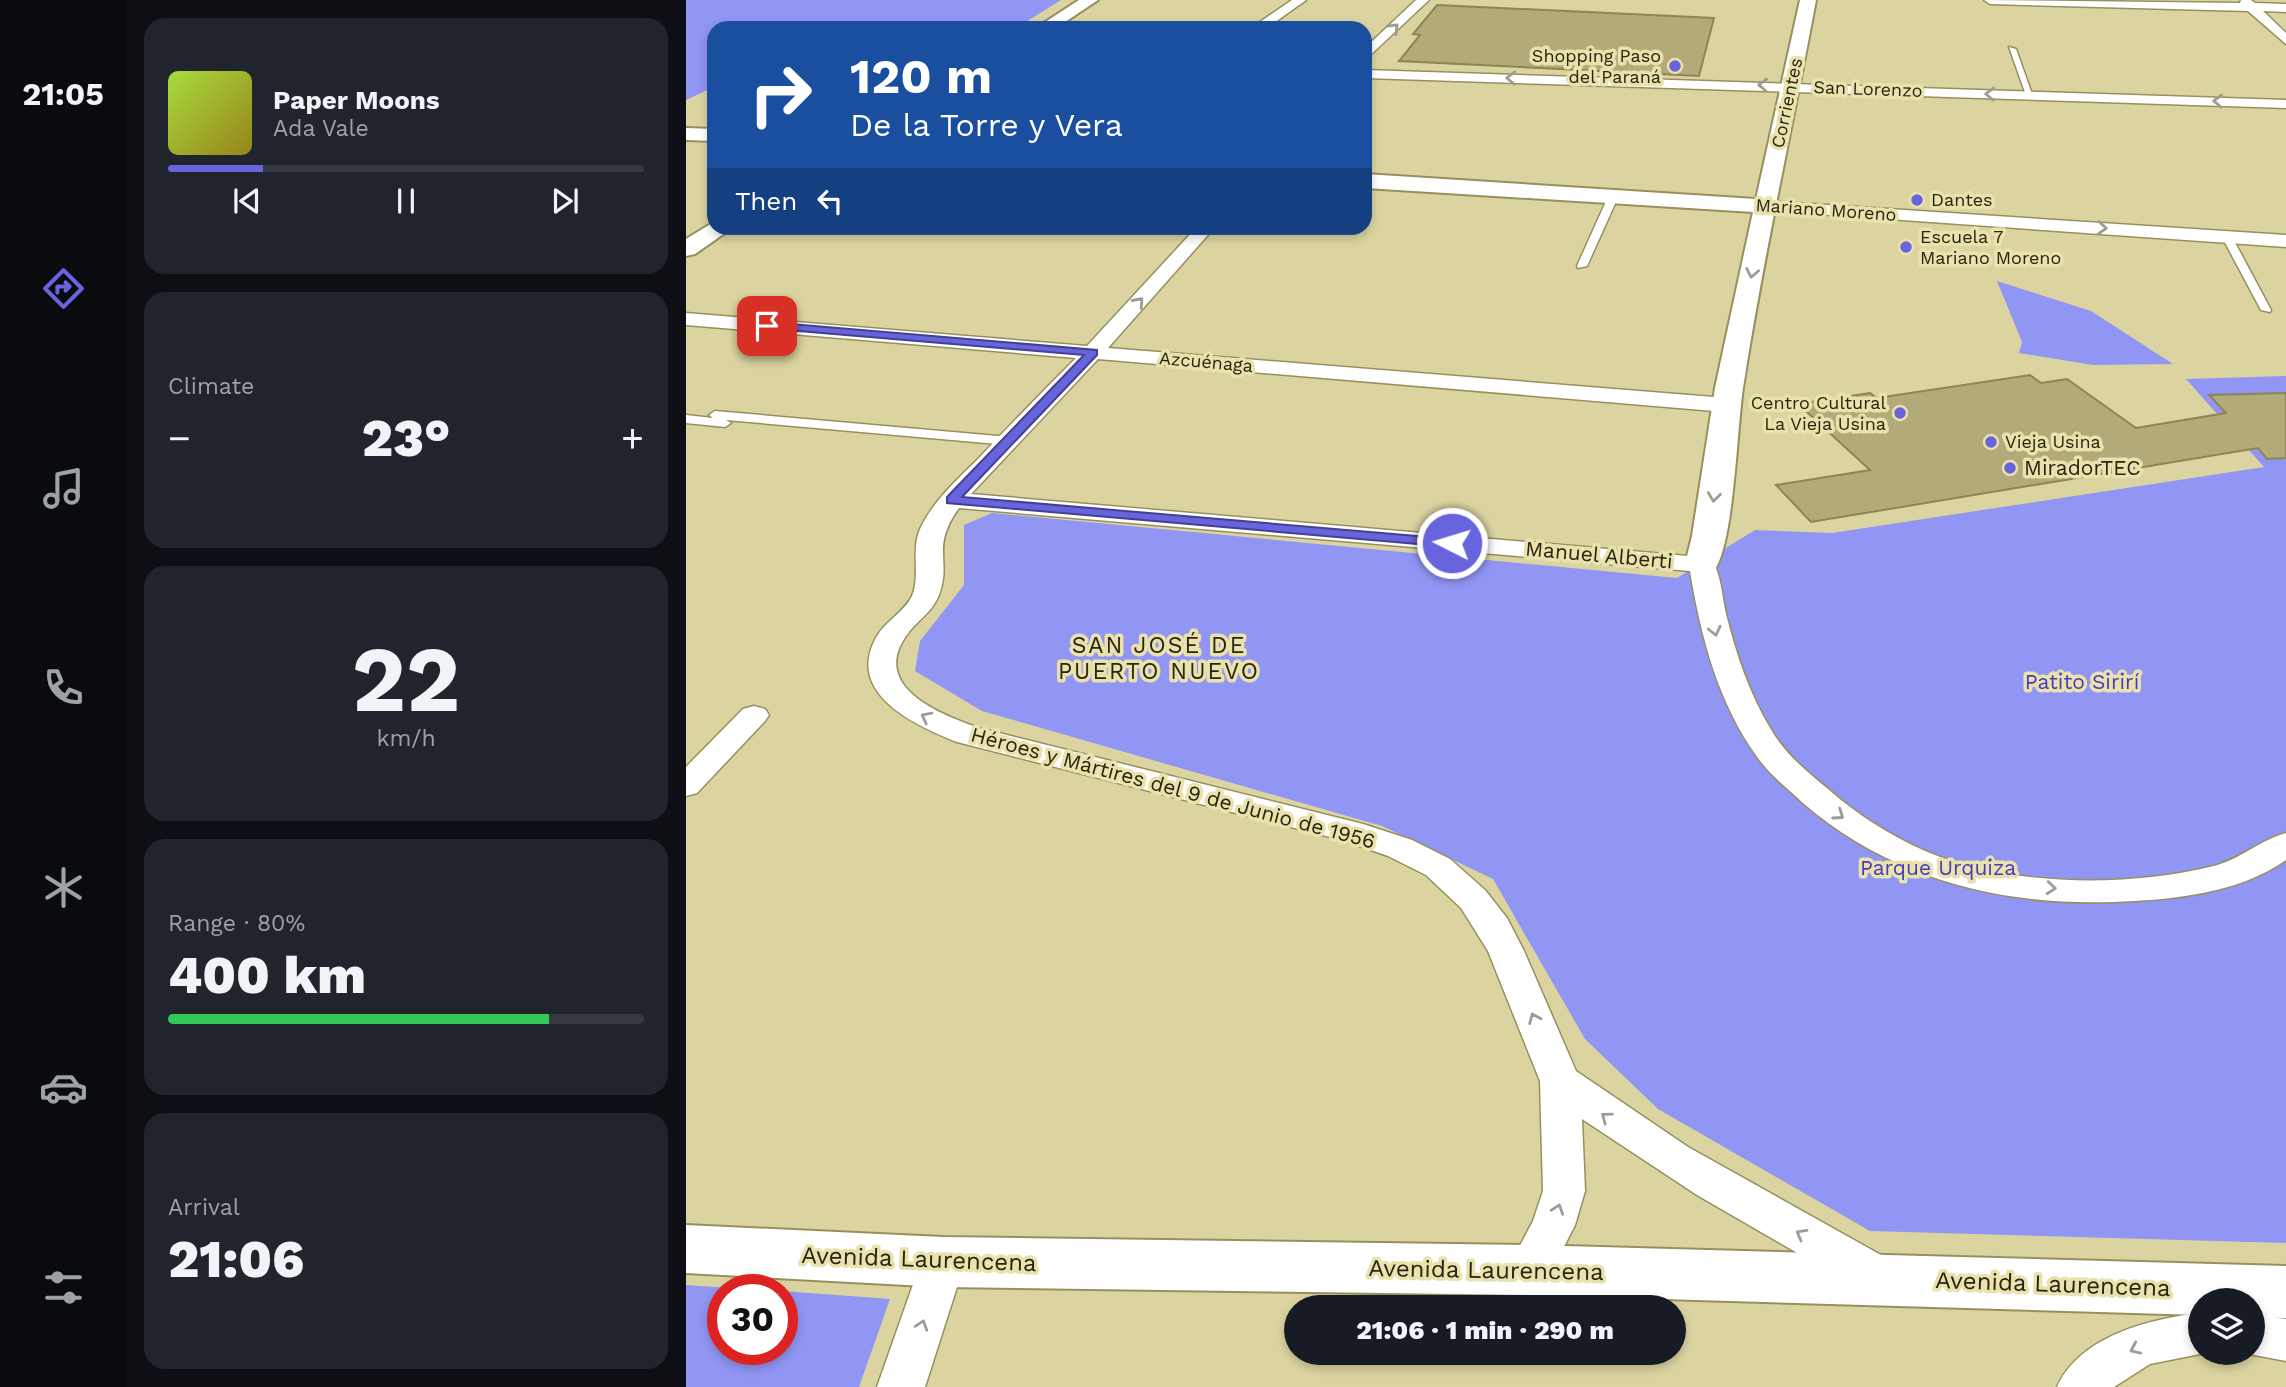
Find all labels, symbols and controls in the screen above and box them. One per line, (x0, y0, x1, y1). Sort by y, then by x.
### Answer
one-way arrow (1386, 23, 1399, 36)
place label: Shopping Paso del Paraná (1532, 45, 1661, 87)
text: 120 m (850, 47, 992, 105)
icon: right (735, 49, 826, 140)
street label: Corrientes (1767, 56, 1806, 150)
marker: Shopping Paso del Paraná (1667, 58, 1683, 74)
one-way arrow (1505, 70, 1516, 86)
text: 21:05 (22, 75, 104, 113)
street label: San Lorenzo (1813, 76, 1923, 101)
one-way arrow (1757, 78, 1768, 93)
text: Paper Moons (273, 85, 440, 115)
one-way arrow (1985, 86, 1996, 101)
one-way arrow (2212, 94, 2223, 109)
text: De la Torre y Vera (850, 106, 1123, 144)
text: Ada Vale (273, 115, 369, 142)
icon: previous (228, 182, 266, 220)
icon: pause (387, 182, 425, 220)
icon: next (546, 182, 584, 220)
icon: left (811, 182, 849, 220)
text: Then (735, 186, 797, 216)
place label: Dantes (1931, 189, 1993, 210)
marker: Dantes (1909, 192, 1925, 208)
street label: Mariano Moreno (1755, 194, 1897, 225)
one-way arrow (2097, 220, 2108, 235)
place label: Escuela 7 Mariano Moreno (1920, 226, 2061, 268)
marker: Escuela 7 Mariano Moreno (1898, 239, 1914, 255)
icon: directions (39, 264, 88, 313)
one-way arrow (1745, 267, 1760, 279)
pin (737, 296, 797, 356)
one-way arrow (1131, 297, 1143, 310)
icon: arrive (748, 307, 786, 345)
street label: Azcuénaga (1158, 347, 1254, 376)
text: Climate (168, 373, 254, 400)
place label: Centro Cultural La Vieja Usina (1751, 392, 1886, 434)
marker: Centro Cultural La Vieja Usina (1892, 405, 1908, 421)
text: 23° (362, 408, 450, 469)
text: − (168, 416, 191, 460)
text: + (621, 416, 644, 460)
place label: Vieja Usina (2005, 431, 2101, 452)
marker: Vieja Usina (1983, 434, 1999, 450)
place label: MiradorTEC (2024, 455, 2141, 480)
marker: MiradorTEC (2002, 460, 2018, 476)
icon: music (39, 464, 88, 513)
one-way arrow (1707, 491, 1722, 503)
position arrow (1415, 506, 1489, 580)
street label: Manuel Alberti (1524, 536, 1674, 573)
one-way arrow (1707, 625, 1721, 637)
text: 22 (352, 626, 460, 733)
district label: SAN JOSÉ DE PUERTO NUEVO (1058, 632, 1260, 685)
icon: phone (39, 663, 88, 712)
park label: Patito Sirirí (2025, 669, 2140, 694)
one-way arrow (920, 712, 933, 725)
street label: Héroes y Mártires del 9 de Junio de 1956 (968, 721, 1378, 854)
text: km/h (376, 725, 436, 752)
one-way arrow (1831, 807, 1844, 819)
park label: Parque Urquiza (1860, 855, 2016, 880)
icon: climate (39, 863, 88, 912)
one-way arrow (2045, 880, 2056, 895)
text: Range · 80% (168, 910, 305, 937)
text: 400 km (168, 945, 366, 1006)
one-way arrow (1528, 1013, 1542, 1025)
icon: car (39, 1063, 88, 1112)
one-way arrow (1602, 1113, 1614, 1125)
text: Arrival (168, 1194, 240, 1221)
one-way arrow (1550, 1203, 1564, 1215)
text: 21:06 (168, 1229, 304, 1290)
one-way arrow (1796, 1229, 1809, 1242)
street label: Avenida Laurencena (801, 1241, 1037, 1277)
street label: Avenida Laurencena (1368, 1254, 1604, 1286)
icon: filters (39, 1263, 88, 1312)
street label: Avenida Laurencena (1935, 1266, 2171, 1302)
speed limit sign: 30 (707, 1274, 798, 1365)
map controls (2188, 1288, 2265, 1365)
button: layers (2188, 1288, 2265, 1365)
text: 21:06 · 1 min · 290 m (1356, 1315, 1614, 1345)
one-way arrow (914, 1319, 928, 1331)
one-way arrow (2130, 1341, 2142, 1355)

